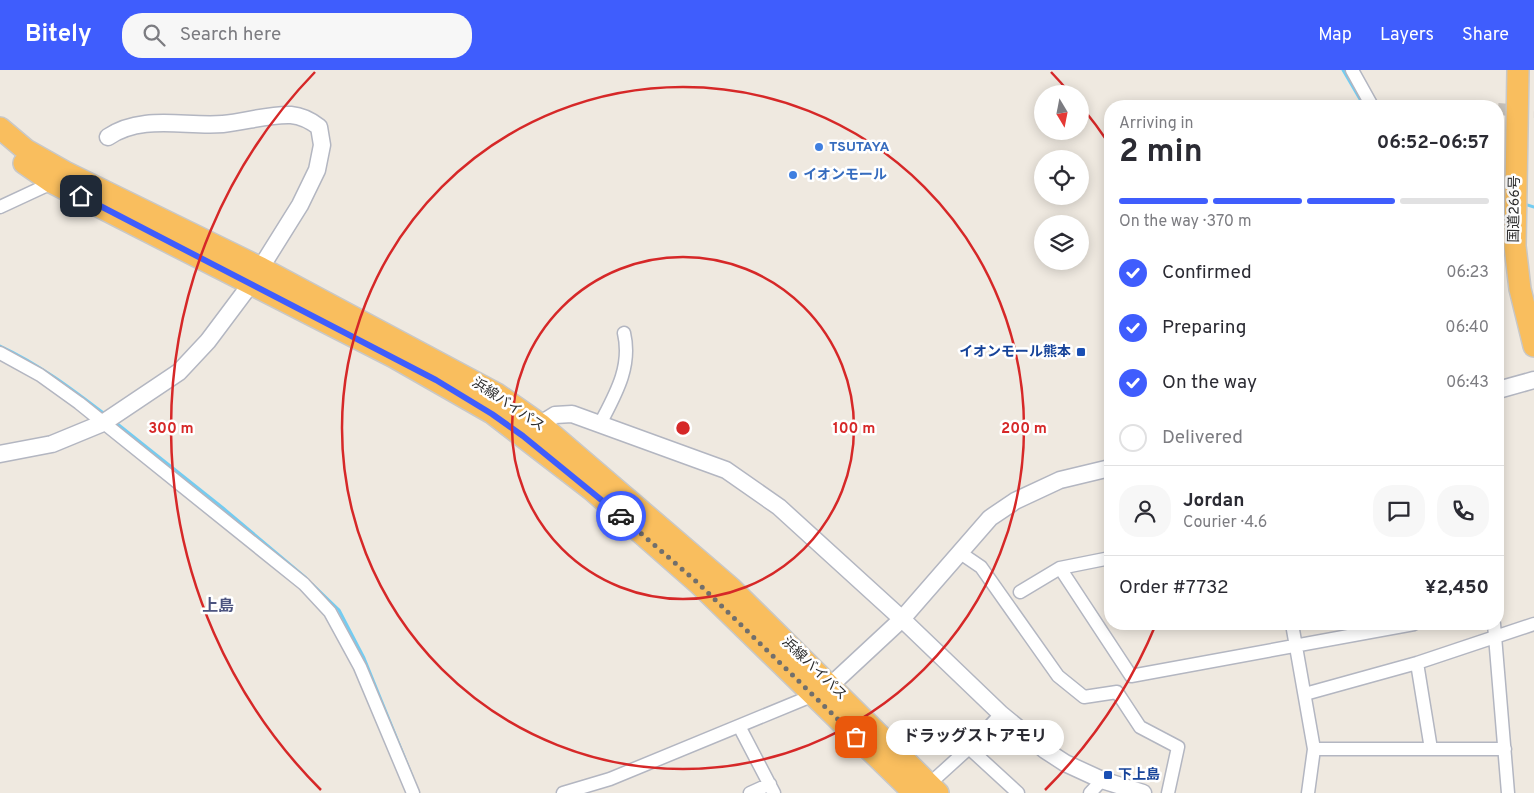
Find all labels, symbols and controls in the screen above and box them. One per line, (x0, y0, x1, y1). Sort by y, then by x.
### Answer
search box (122, 13, 472, 58)
text: Bitely (25, 20, 92, 50)
icon: search (140, 21, 168, 49)
text: Search here (180, 23, 281, 47)
text: Map (1318, 24, 1352, 47)
text: Layers (1380, 24, 1434, 47)
text: Share (1462, 24, 1509, 47)
north arrow (1034, 85, 1089, 140)
map controls (1034, 85, 1089, 270)
text: Arriving in (1119, 114, 1194, 134)
text: 06:52–06:57 (1377, 131, 1489, 155)
text: 2 min (1119, 133, 1203, 173)
place label: TSUTAYA (829, 139, 890, 156)
marker: TSUTAYA (813, 141, 825, 153)
button: locate (1034, 150, 1089, 205)
place label: イオンモール (803, 167, 887, 184)
marker: イオンモール (787, 169, 799, 181)
pin (60, 175, 102, 217)
street label: 国道266号 (1506, 175, 1524, 243)
icon: home (67, 182, 95, 210)
text: On the way · 370 m (1119, 212, 1251, 232)
button: layers (1034, 215, 1089, 270)
icon: check (1119, 259, 1147, 287)
text: Confirmed (1162, 261, 1252, 285)
text: 06:23 (1446, 263, 1489, 283)
icon: check (1119, 314, 1147, 342)
text: Preparing (1162, 316, 1246, 340)
text: 06:40 (1445, 318, 1489, 338)
place label: イオンモール熊本 (959, 343, 1071, 361)
marker: イオンモール熊本 (1075, 346, 1087, 358)
icon: check (1119, 369, 1147, 397)
text: On the way (1162, 371, 1257, 395)
text: 06:43 (1446, 373, 1489, 393)
street label: 浜線バイパス (469, 375, 547, 435)
centre of rings (674, 419, 692, 437)
text: 300 m (148, 420, 194, 439)
text: 100 m (833, 420, 875, 439)
text: 200 m (1001, 420, 1047, 439)
text: Delivered (1162, 426, 1243, 450)
button: person (1119, 485, 1171, 537)
button: chat (1373, 485, 1425, 537)
button: phone (1437, 485, 1489, 537)
text: Jordan (1183, 489, 1245, 513)
courier (596, 491, 646, 541)
icon: car (607, 502, 635, 530)
text: Courier · 4.6 (1183, 513, 1267, 533)
text: Order #7732 (1119, 576, 1229, 600)
text: ¥2,450 (1425, 576, 1489, 600)
district label: 上島 (202, 597, 234, 617)
street label: 浜線バイパス (778, 634, 850, 704)
pin (835, 716, 877, 758)
callout: ドラッグストアモリ (886, 720, 1064, 754)
icon: bag (842, 723, 870, 751)
text: ドラッグストアモリ (903, 727, 1047, 747)
place label: 下上島 (1118, 767, 1160, 784)
marker: 下上島 (1102, 769, 1114, 781)

